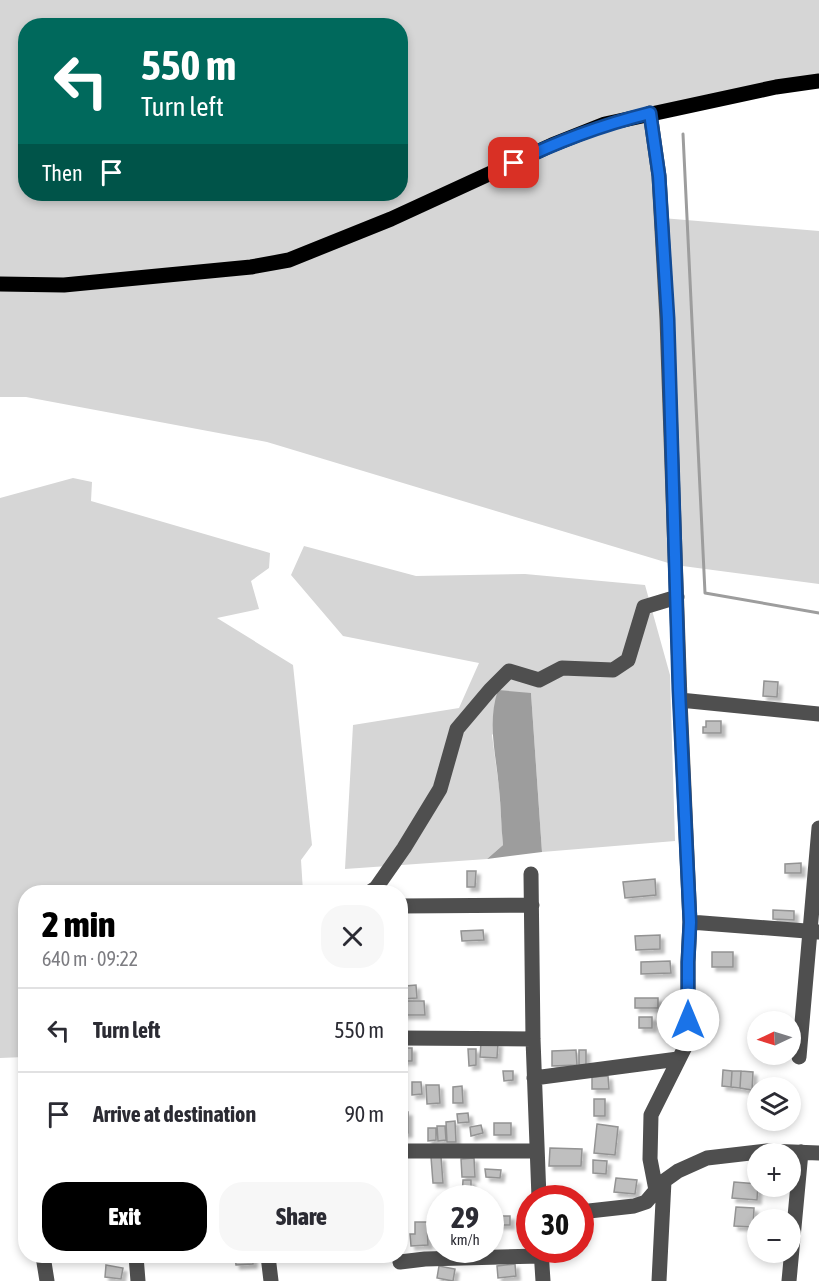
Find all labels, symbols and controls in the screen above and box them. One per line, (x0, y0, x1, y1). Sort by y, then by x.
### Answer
text: 550 m (141, 41, 236, 89)
icon: left (42, 42, 120, 120)
text: Turn left (141, 91, 224, 122)
pin (488, 137, 539, 188)
icon: arrive (497, 146, 530, 179)
icon: arrive (95, 156, 128, 189)
text: Then (42, 160, 83, 186)
text: 2 min (42, 903, 116, 945)
button: close (321, 905, 384, 968)
text: 640 m · 09:22 (42, 947, 138, 970)
position arrow (656, 988, 720, 1052)
north arrow (747, 1011, 801, 1065)
map controls (747, 1011, 801, 1263)
icon: left (42, 1014, 75, 1047)
text: Turn left (93, 1017, 160, 1043)
text: 550 m (334, 1017, 384, 1043)
button: layers (747, 1077, 801, 1131)
icon: arrive (42, 1098, 75, 1131)
text: Arrive at destination (93, 1101, 256, 1127)
text: 90 m (344, 1101, 384, 1127)
button: + (747, 1143, 801, 1197)
button: Exit (42, 1182, 207, 1251)
button: Share (219, 1182, 384, 1251)
speed limit sign: 30 (516, 1185, 594, 1263)
text: 29 (451, 1200, 479, 1234)
button: − (747, 1209, 801, 1263)
text: km/h (450, 1231, 480, 1248)

